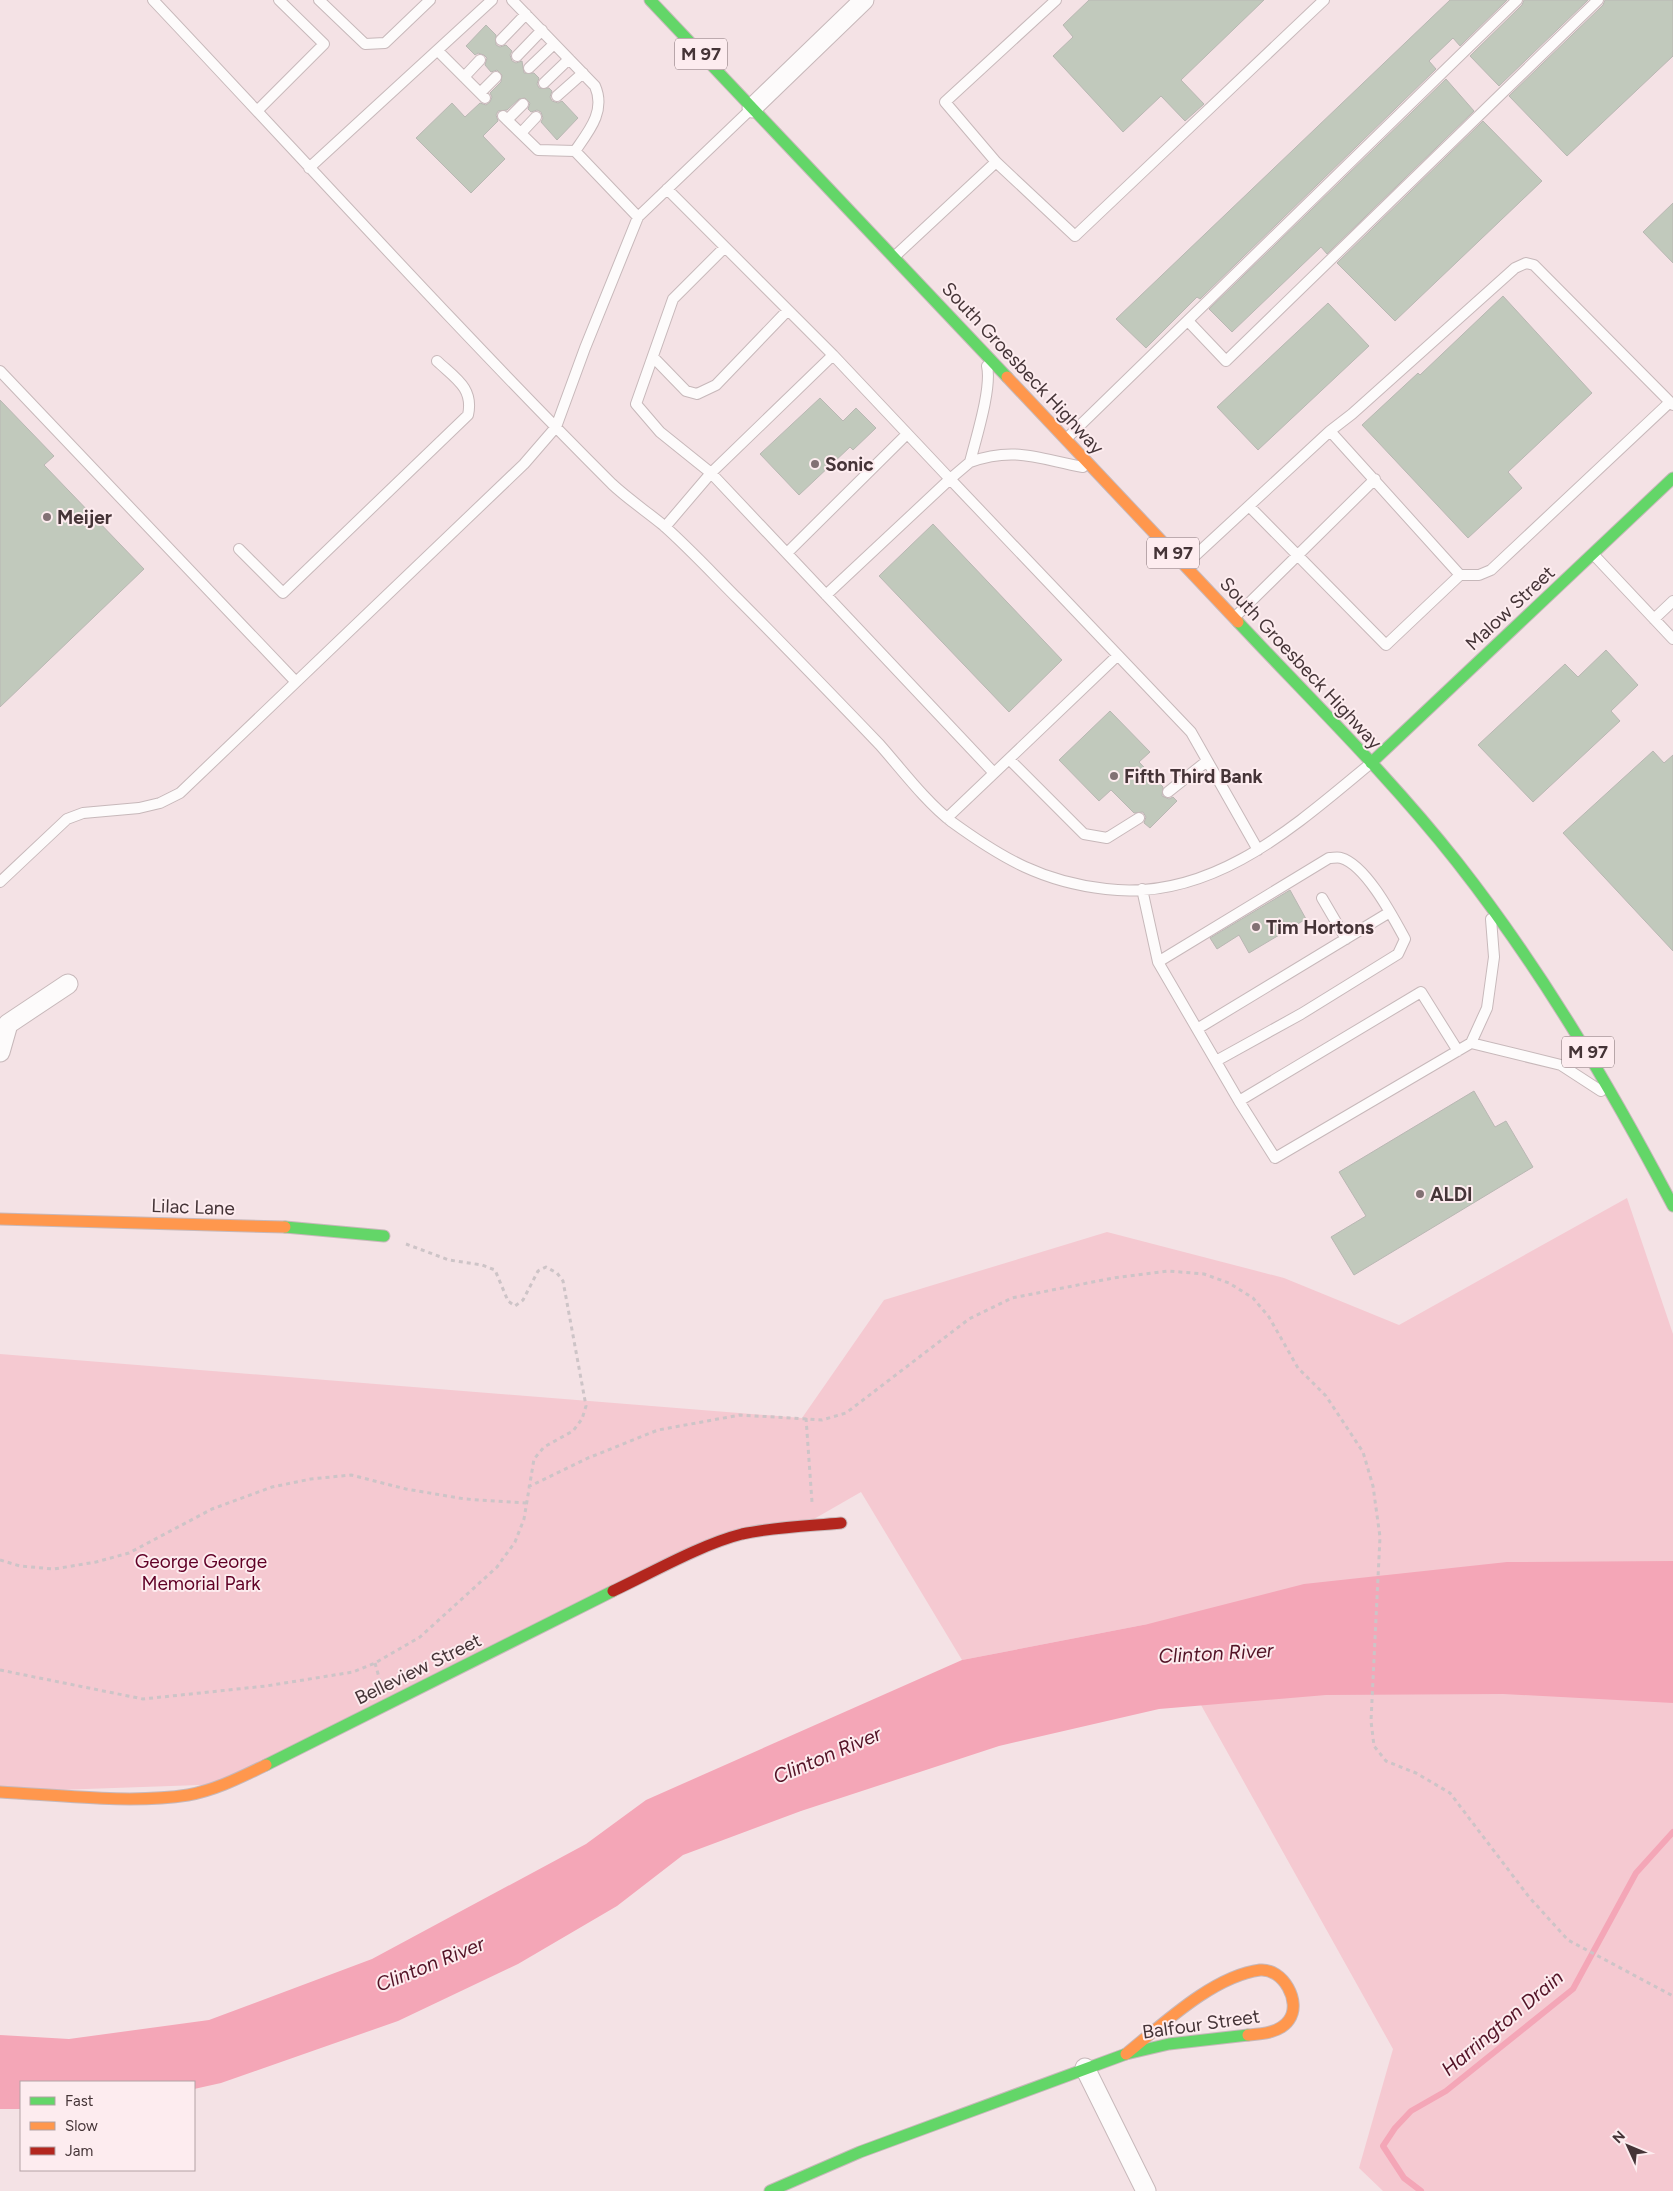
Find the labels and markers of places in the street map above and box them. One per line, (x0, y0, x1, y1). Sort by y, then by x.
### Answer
place label: Sonic (825, 453, 874, 476)
marker: Sonic (809, 458, 821, 470)
place label: Meijer (57, 506, 112, 529)
marker: Meijer (41, 511, 53, 523)
place label: Fifth Third Bank (1124, 765, 1263, 788)
marker: Fifth Third Bank (1108, 770, 1120, 782)
place label: Tim Hortons (1266, 916, 1374, 939)
marker: Tim Hortons (1250, 921, 1262, 933)
place label: ALDI (1430, 1183, 1473, 1206)
marker: ALDI (1414, 1188, 1426, 1200)

